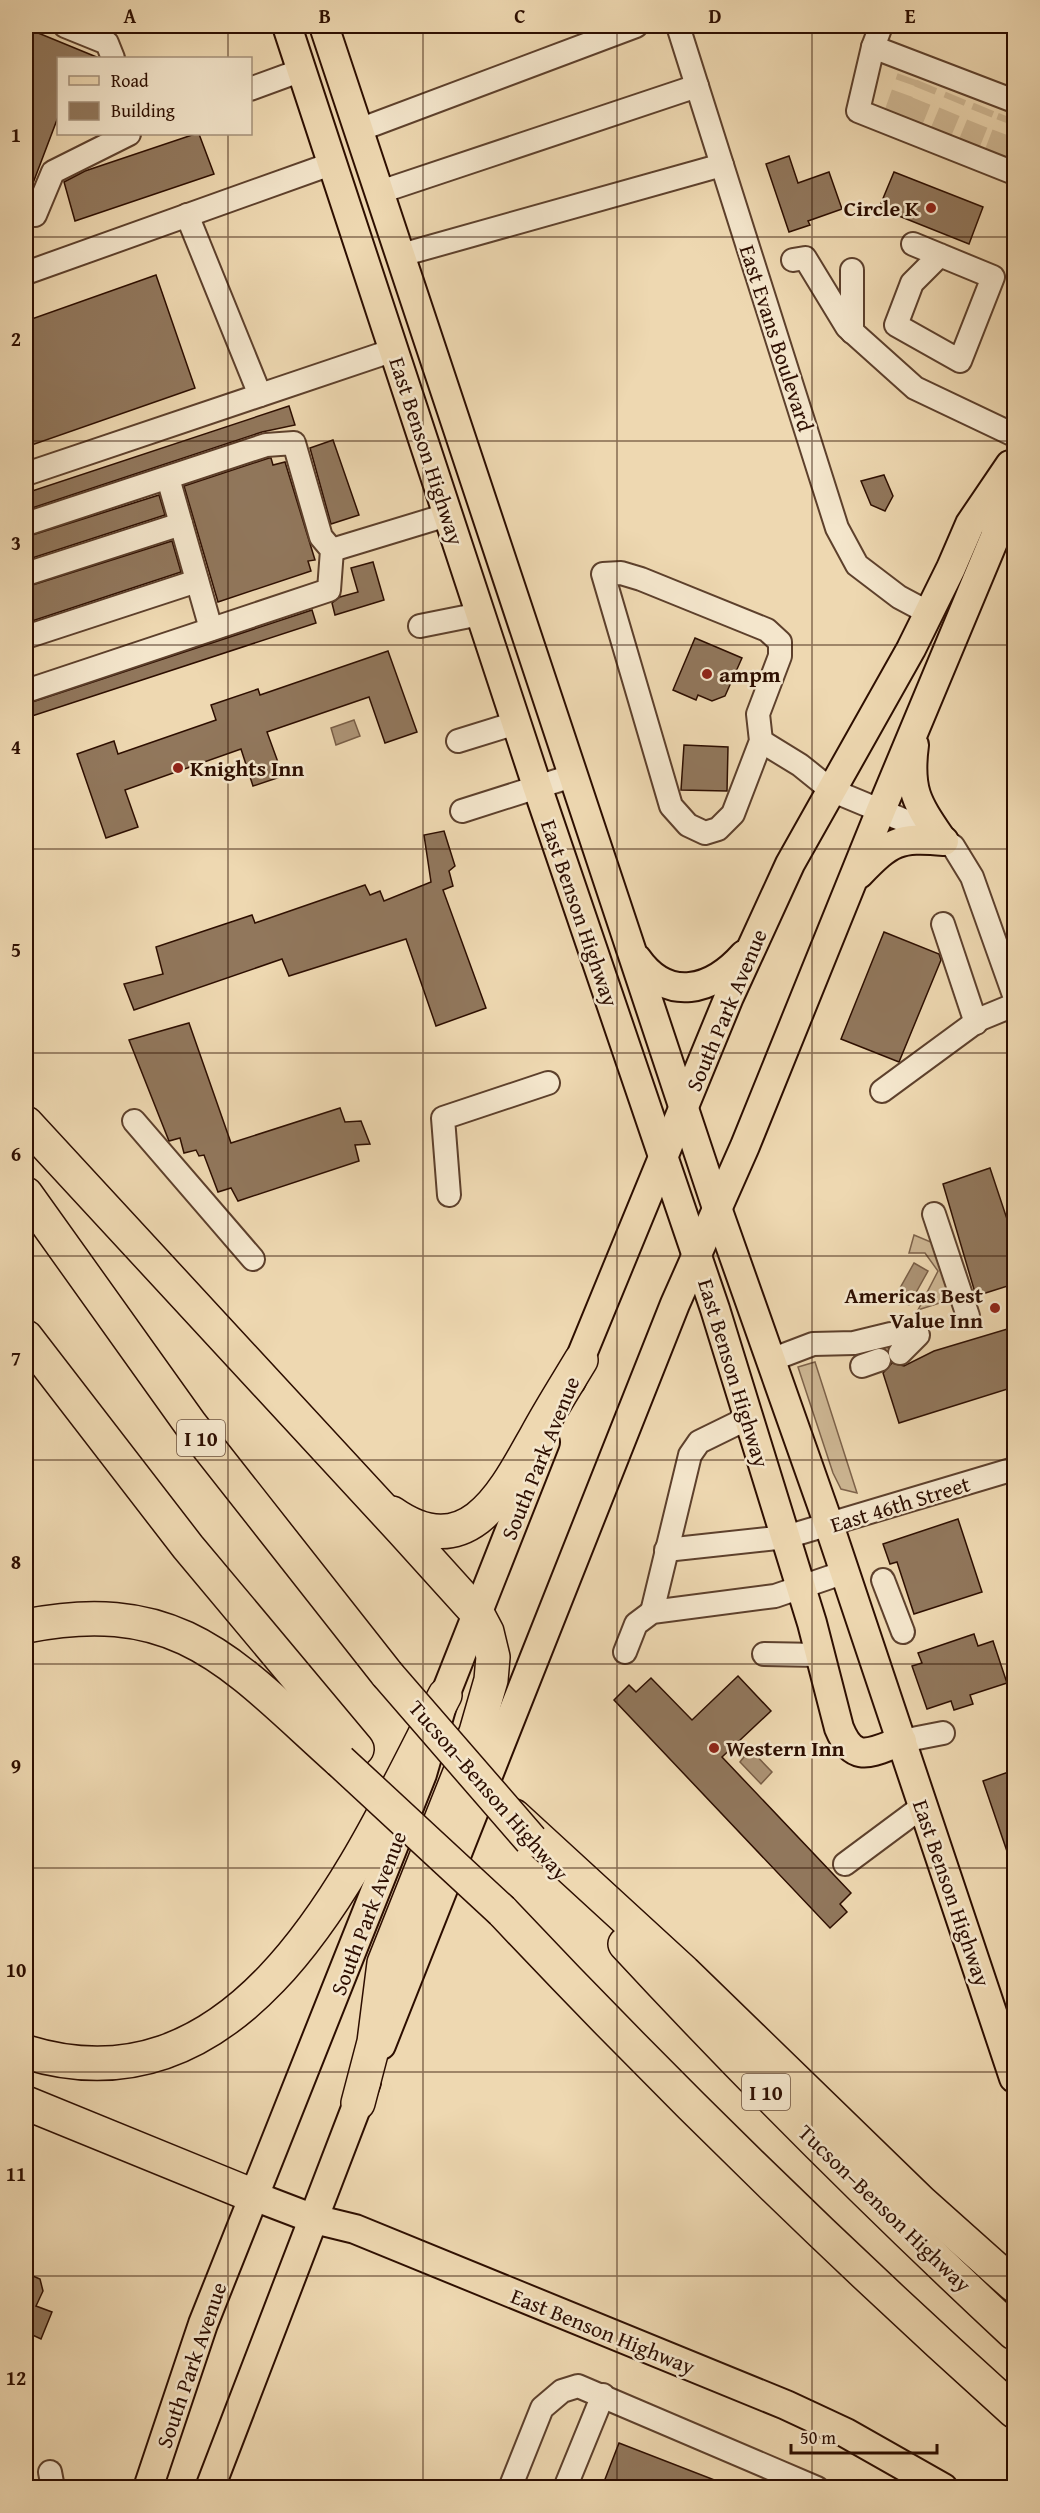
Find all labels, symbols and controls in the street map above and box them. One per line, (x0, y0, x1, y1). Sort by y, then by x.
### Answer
text: A (124, 1, 137, 30)
text: B (319, 1, 331, 30)
text: C (514, 1, 526, 30)
text: D (708, 1, 722, 30)
text: E (905, 1, 916, 30)
legend (57, 57, 252, 135)
text: Road (111, 67, 149, 94)
text: Building (111, 97, 175, 124)
text: 1 (11, 120, 21, 149)
place label: Circle K (844, 192, 919, 224)
marker: Circle K (924, 201, 938, 215)
street label: East Evans Boulevard (732, 241, 822, 436)
text: 2 (11, 324, 21, 353)
street label: East Benson Highway (382, 353, 472, 549)
text: 3 (11, 528, 21, 557)
place label: ampm (719, 658, 781, 690)
marker: ampm (700, 667, 714, 681)
text: 4 (11, 732, 21, 761)
place label: Knights Inn (190, 752, 304, 784)
marker: Knights Inn (171, 761, 185, 775)
street label: East Benson Highway (533, 815, 627, 1011)
street label: South Park Avenue (677, 924, 775, 1096)
text: 5 (11, 935, 21, 964)
text: 6 (11, 1139, 21, 1168)
street label: East Benson Highway (690, 1275, 778, 1471)
place label: Americas Best Value Inn (844, 1279, 984, 1336)
marker: Americas Best Value Inn (988, 1301, 1002, 1315)
text: 7 (11, 1343, 21, 1372)
street label: South Park Avenue (493, 1371, 587, 1545)
road number: I 10 (177, 1420, 225, 1456)
street label: East 46th Street (826, 1467, 974, 1540)
text: 8 (11, 1547, 21, 1576)
street label: Tucson–Benson Highway (402, 1693, 576, 1887)
place label: Western Inn (726, 1732, 845, 1764)
marker: Western Inn (707, 1741, 721, 1755)
text: 9 (11, 1751, 21, 1780)
street label: East Benson Highway (905, 1795, 999, 1991)
street label: South Park Avenue (322, 1826, 414, 2000)
text: 10 (6, 1955, 26, 1984)
road number: I 10 (742, 2074, 790, 2110)
street label: Tucson–Benson Highway (791, 2117, 979, 2299)
text: 11 (6, 2159, 26, 2188)
street label: South Park Avenue (148, 2278, 234, 2452)
street label: East Benson Highway (506, 2279, 700, 2383)
text: 12 (6, 2363, 26, 2392)
scale bar (791, 2417, 936, 2455)
text: 50 m (800, 2424, 836, 2451)

